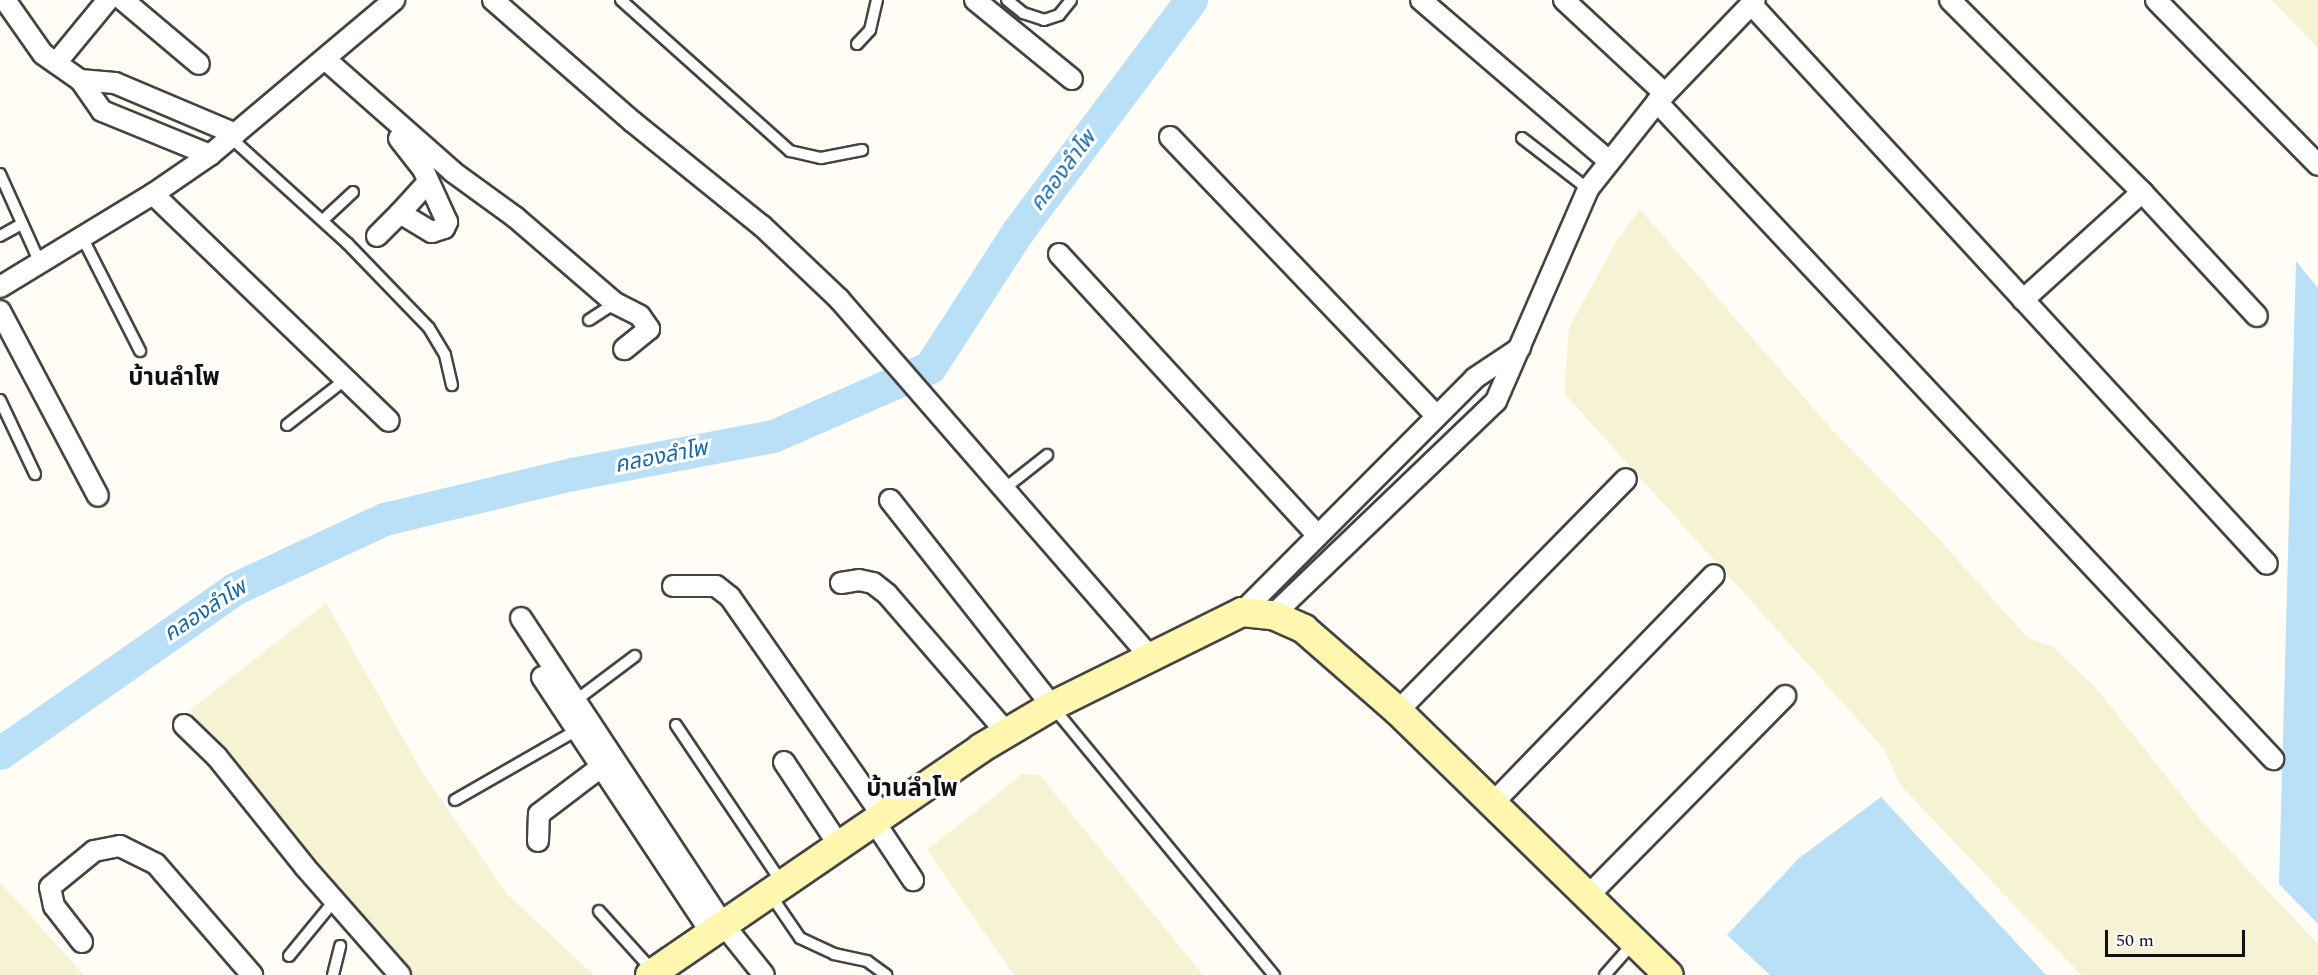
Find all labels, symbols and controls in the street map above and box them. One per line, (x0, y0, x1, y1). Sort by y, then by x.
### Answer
water label: คลองลำโพ (1024, 126, 1102, 216)
district label: บ้านลำโพ (128, 365, 220, 393)
water label: คลองลำโพ (613, 435, 709, 479)
water label: คลองลำโพ (159, 574, 251, 648)
district label: บ้านลำโพ (866, 776, 958, 804)
scale bar (2108, 918, 2248, 956)
text: 50 m (2116, 927, 2154, 954)

